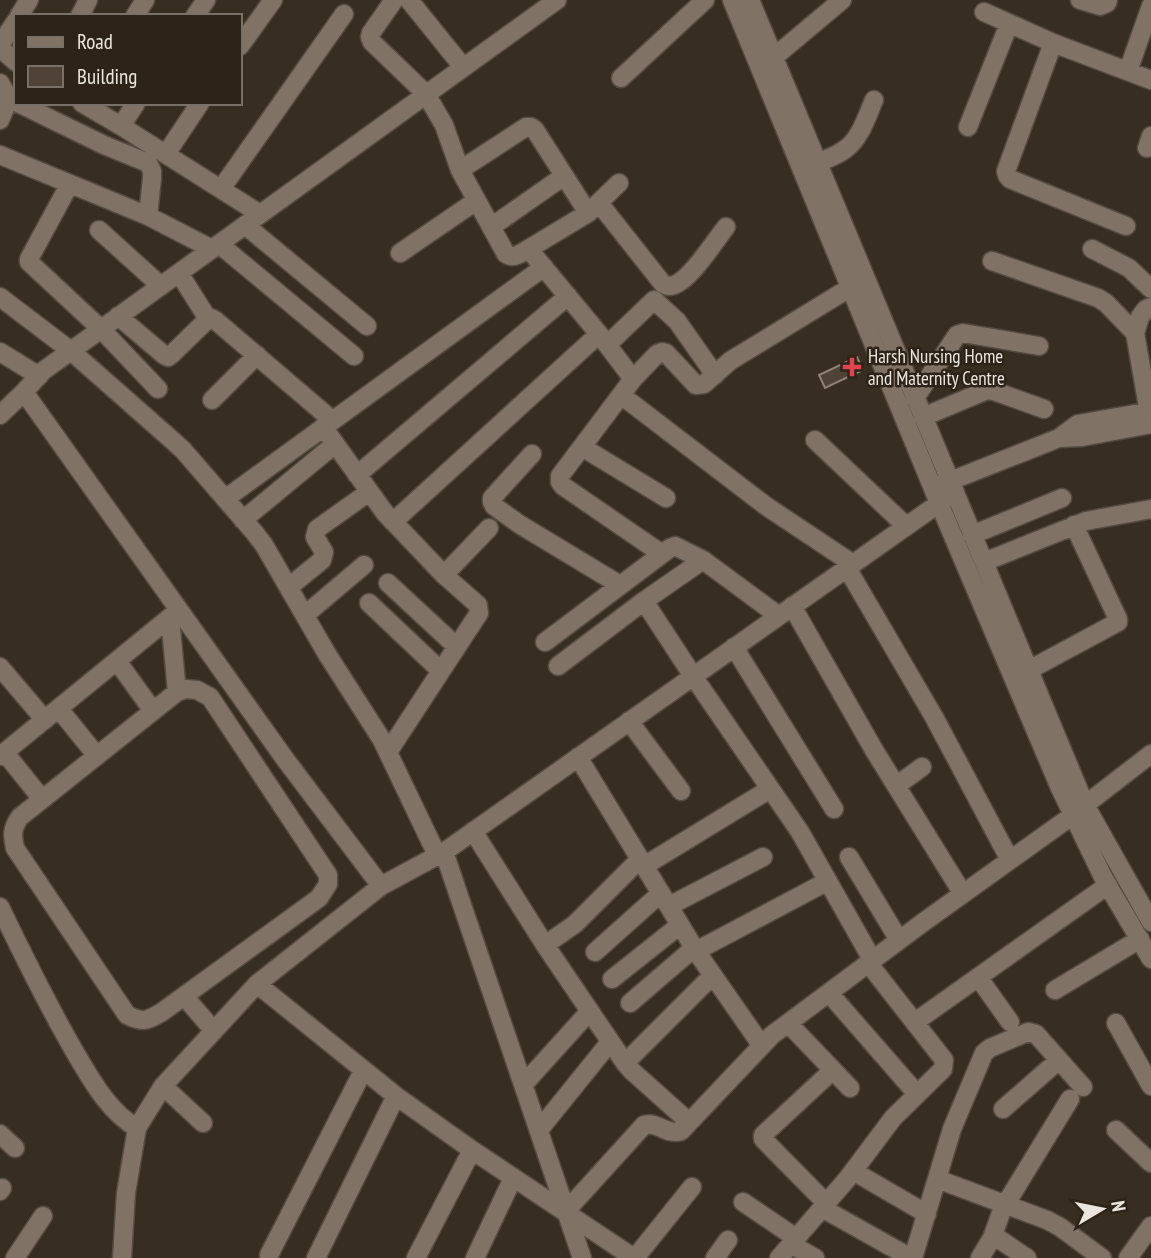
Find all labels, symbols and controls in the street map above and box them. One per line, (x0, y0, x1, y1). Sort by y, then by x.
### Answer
legend (14, 14, 242, 105)
text: Road (77, 28, 113, 55)
text: Building (77, 63, 137, 90)
place label: Harsh Nursing Home and Maternity Centre (868, 344, 1005, 390)
marker: Harsh Nursing Home and Maternity Centre (842, 357, 862, 377)
north arrow (1067, 1174, 1137, 1244)
text: N (1106, 1199, 1131, 1213)

